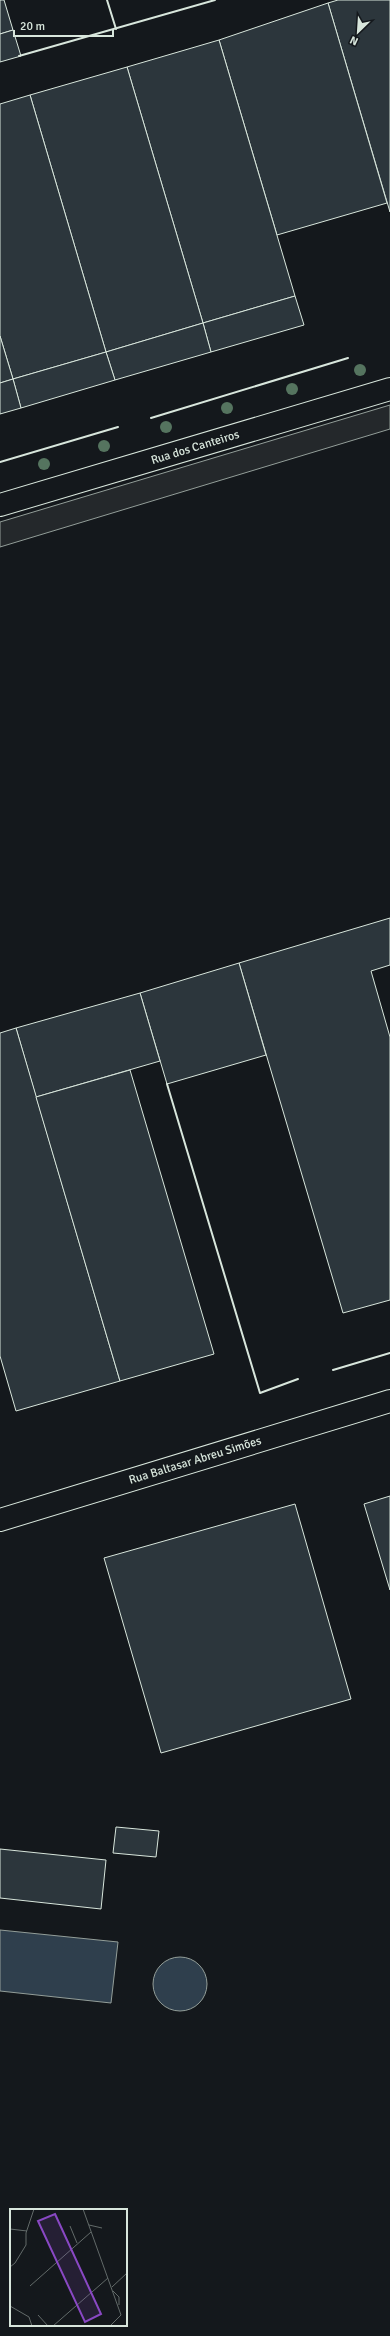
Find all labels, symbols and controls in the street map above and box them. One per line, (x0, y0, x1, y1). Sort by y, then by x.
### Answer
scale bar (14, 12, 113, 38)
north arrow (338, 12, 378, 52)
text: 20 m (20, 19, 45, 34)
text: N (348, 33, 360, 48)
street label: Rua dos Canteiros (149, 427, 241, 468)
street label: Rua Baltasar Abreu Simões (127, 1433, 263, 1488)
inset map (10, 2209, 127, 2326)

